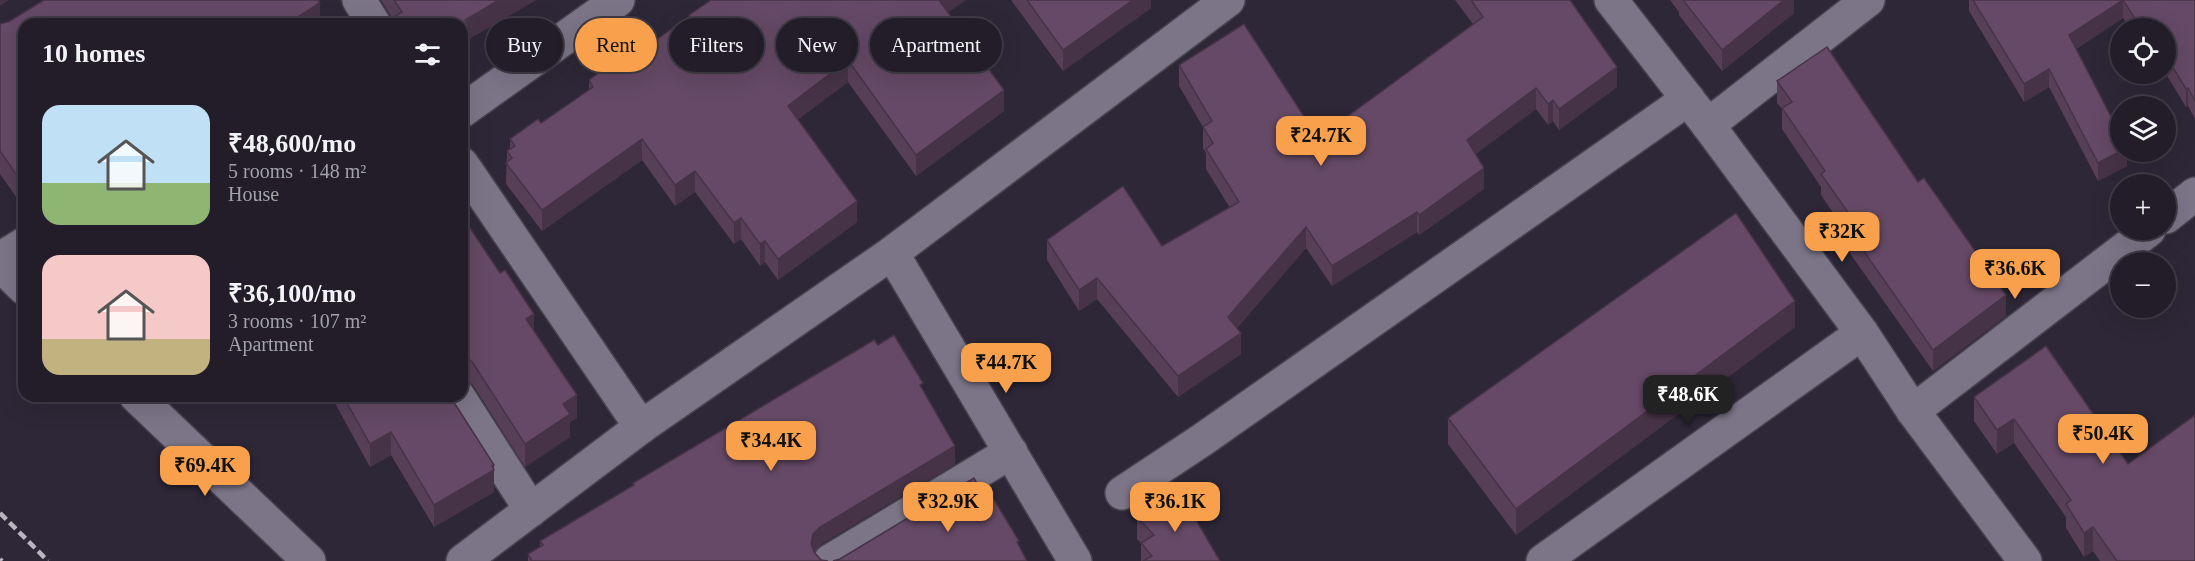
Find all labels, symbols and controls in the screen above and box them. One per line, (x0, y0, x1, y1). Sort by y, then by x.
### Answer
chip: Buy (486, 18, 563, 72)
chip: Rent (575, 18, 657, 72)
chip: Filters (669, 18, 764, 72)
chip: New (776, 18, 858, 72)
chip: Apartment (870, 18, 1002, 72)
map controls (2110, 18, 2176, 318)
button: locate (2110, 18, 2176, 84)
icon: filters (411, 38, 444, 71)
text: 10 homes (42, 39, 145, 68)
button: layers (2110, 96, 2176, 162)
pin: ₹24.7K (1272, 116, 1370, 167)
text: ₹24.7K (1290, 124, 1352, 146)
icon: home (90, 129, 162, 201)
text: ₹48,600/mo (228, 129, 356, 158)
text: 5 rooms · 148 m² (228, 160, 366, 182)
button: + (2110, 174, 2176, 240)
text: House (228, 183, 279, 205)
pin: ₹32K (1806, 212, 1878, 263)
text: ₹32K (1819, 220, 1866, 242)
pin: ₹36.6K (1966, 249, 2064, 300)
button: − (2110, 252, 2176, 318)
text: ₹36.6K (1984, 257, 2046, 279)
icon: home (90, 279, 162, 351)
text: ₹36,100/mo (228, 279, 356, 308)
text: 3 rooms · 107 m² (228, 310, 366, 332)
text: Apartment (228, 333, 314, 355)
pin: ₹44.7K (957, 343, 1055, 394)
text: ₹44.7K (975, 351, 1037, 373)
pin: ₹48.6K (1639, 375, 1737, 426)
text: ₹48.6K (1657, 383, 1719, 405)
pin: ₹50.4K (2054, 414, 2152, 465)
pin: ₹34.4K (722, 421, 820, 472)
text: ₹50.4K (2072, 422, 2134, 444)
text: ₹34.4K (740, 429, 802, 451)
pin: ₹69.4K (156, 446, 254, 497)
text: ₹69.4K (174, 454, 236, 476)
pin: ₹32.9K (899, 482, 997, 533)
pin: ₹36.1K (1126, 482, 1224, 533)
text: ₹32.9K (917, 490, 979, 512)
text: ₹36.1K (1144, 490, 1206, 512)

